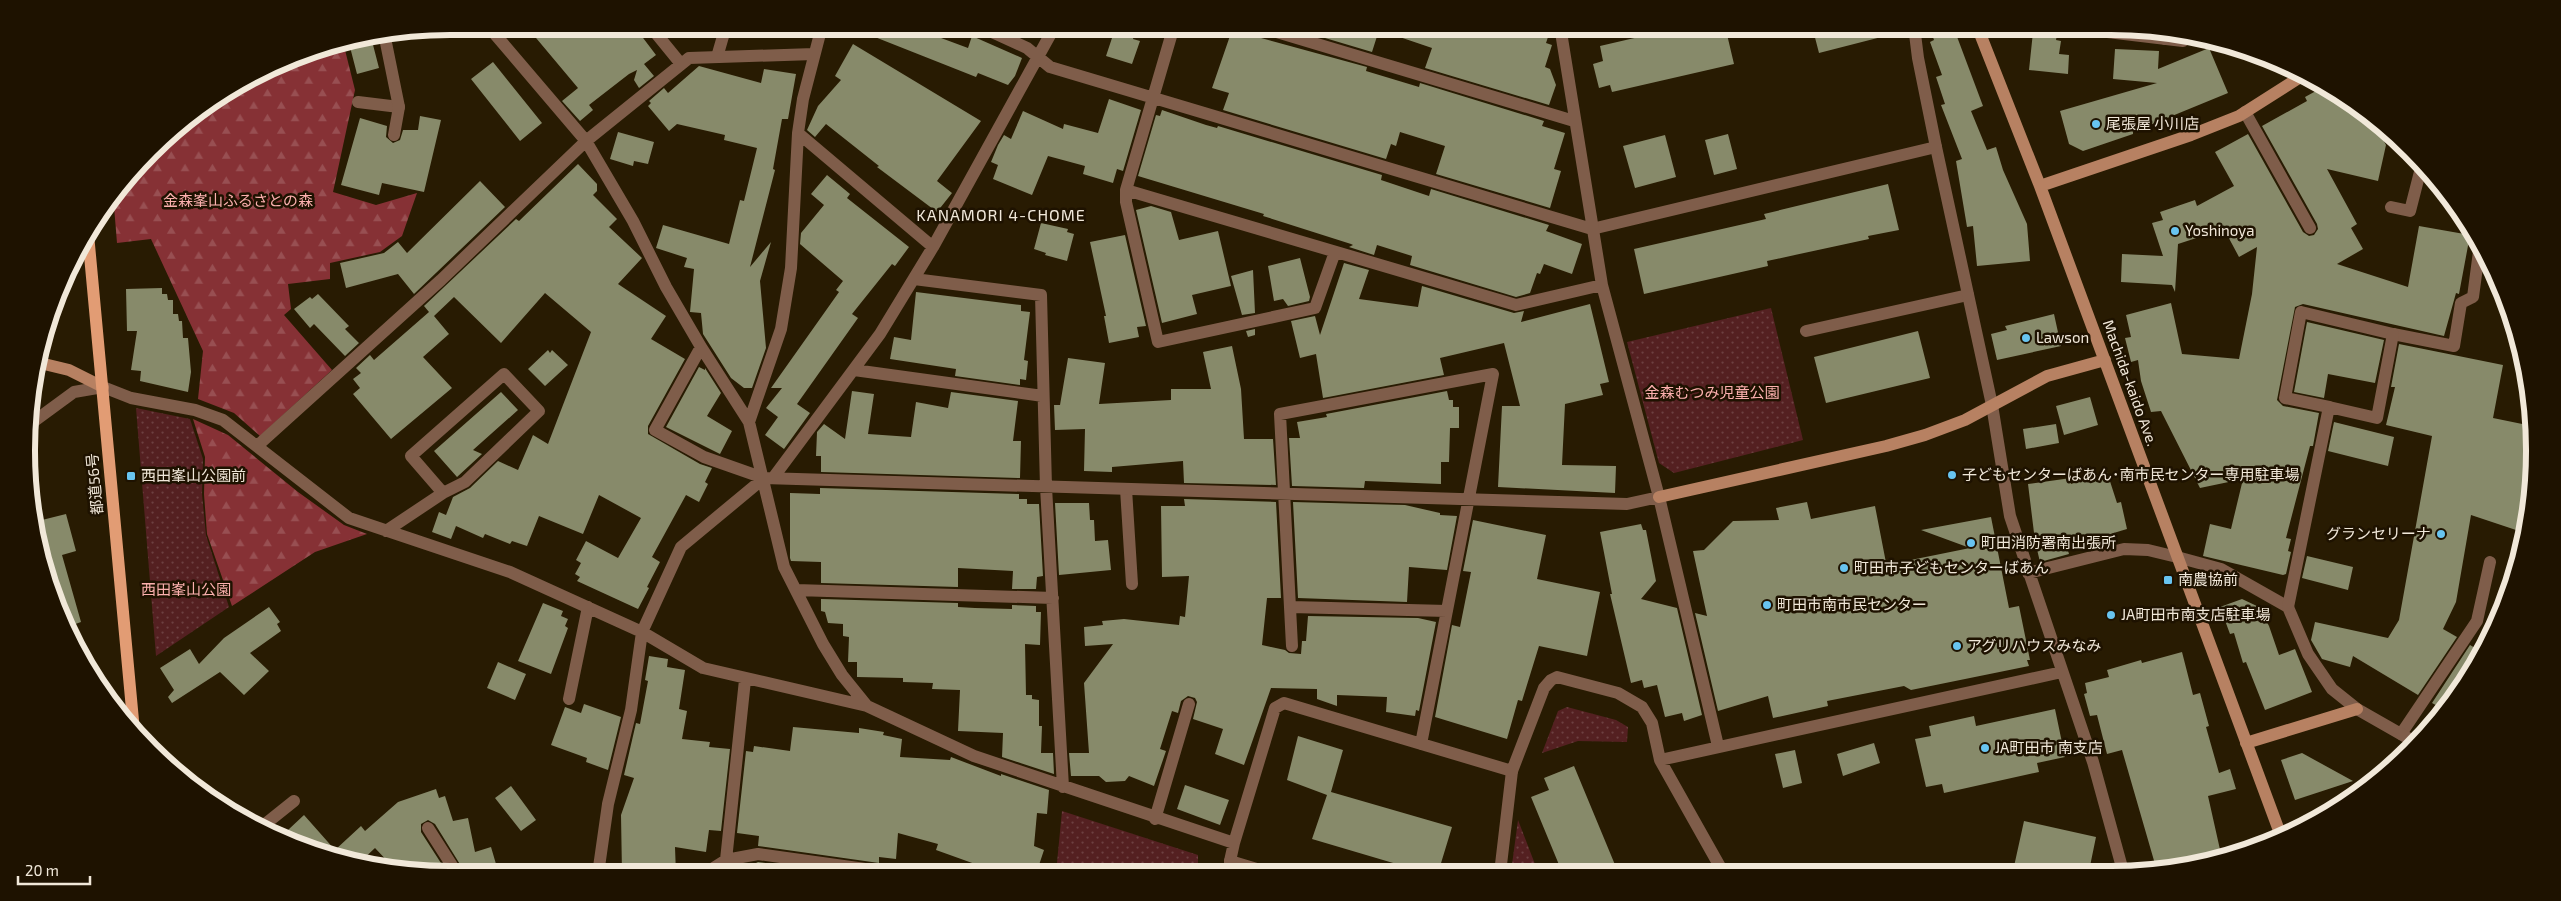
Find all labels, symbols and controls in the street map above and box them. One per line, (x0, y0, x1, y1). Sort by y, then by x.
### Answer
place label: 尾張屋 小川店 (2106, 114, 2199, 132)
marker: 尾張屋 小川店 (2090, 118, 2102, 130)
park label: 金森峯山ふるさとの森 (163, 191, 313, 209)
district label: KANAMORI 4-CHOME (916, 205, 1086, 224)
place label: Yoshinoya (2185, 221, 2254, 239)
marker: Yoshinoya (2169, 225, 2181, 237)
street label: Machida-kaido Ave. (2100, 317, 2162, 448)
place label: Lawson (2036, 328, 2089, 346)
marker: Lawson (2020, 332, 2032, 344)
park label: 金森むつみ児童公園 (1644, 383, 1780, 401)
street label: 都道56号 (82, 453, 106, 516)
place label: 子どもセンターばあん･南市民センター専用駐車場 (1962, 465, 2300, 483)
place label: 西田峯山公園前 (141, 466, 246, 484)
marker: 子どもセンターばあん･南市民センター専用駐車場 (1946, 469, 1958, 481)
marker: 西田峯山公園前 (125, 470, 137, 482)
place label: グランセリーナ (2326, 524, 2431, 542)
marker: グランセリーナ (2435, 528, 2447, 540)
place label: 町田消防署南出張所 (1981, 533, 2116, 551)
marker: 町田消防署南出張所 (1965, 537, 1977, 549)
place label: 町田市子どもセンターばあん (1854, 558, 2049, 576)
marker: 町田市子どもセンターばあん (1838, 562, 1850, 574)
place label: 南農協前 (2178, 570, 2238, 588)
marker: 南農協前 (2162, 574, 2174, 586)
park label: 西田峯山公園 (141, 580, 231, 598)
place label: 町田市南市民センター (1777, 595, 1927, 613)
marker: 町田市南市民センター (1761, 599, 1773, 611)
place label: JA町田市南支店駐車場 (2121, 605, 2270, 623)
marker: JA町田市南支店駐車場 (2105, 609, 2117, 621)
place label: アグリハウスみなみ (1967, 636, 2101, 654)
marker: アグリハウスみなみ (1951, 640, 1963, 652)
place label: JA町田市 南支店 (1995, 738, 2103, 756)
marker: JA町田市 南支店 (1979, 742, 1991, 754)
scale bar (18, 854, 90, 886)
text: 20 m (25, 861, 59, 879)

